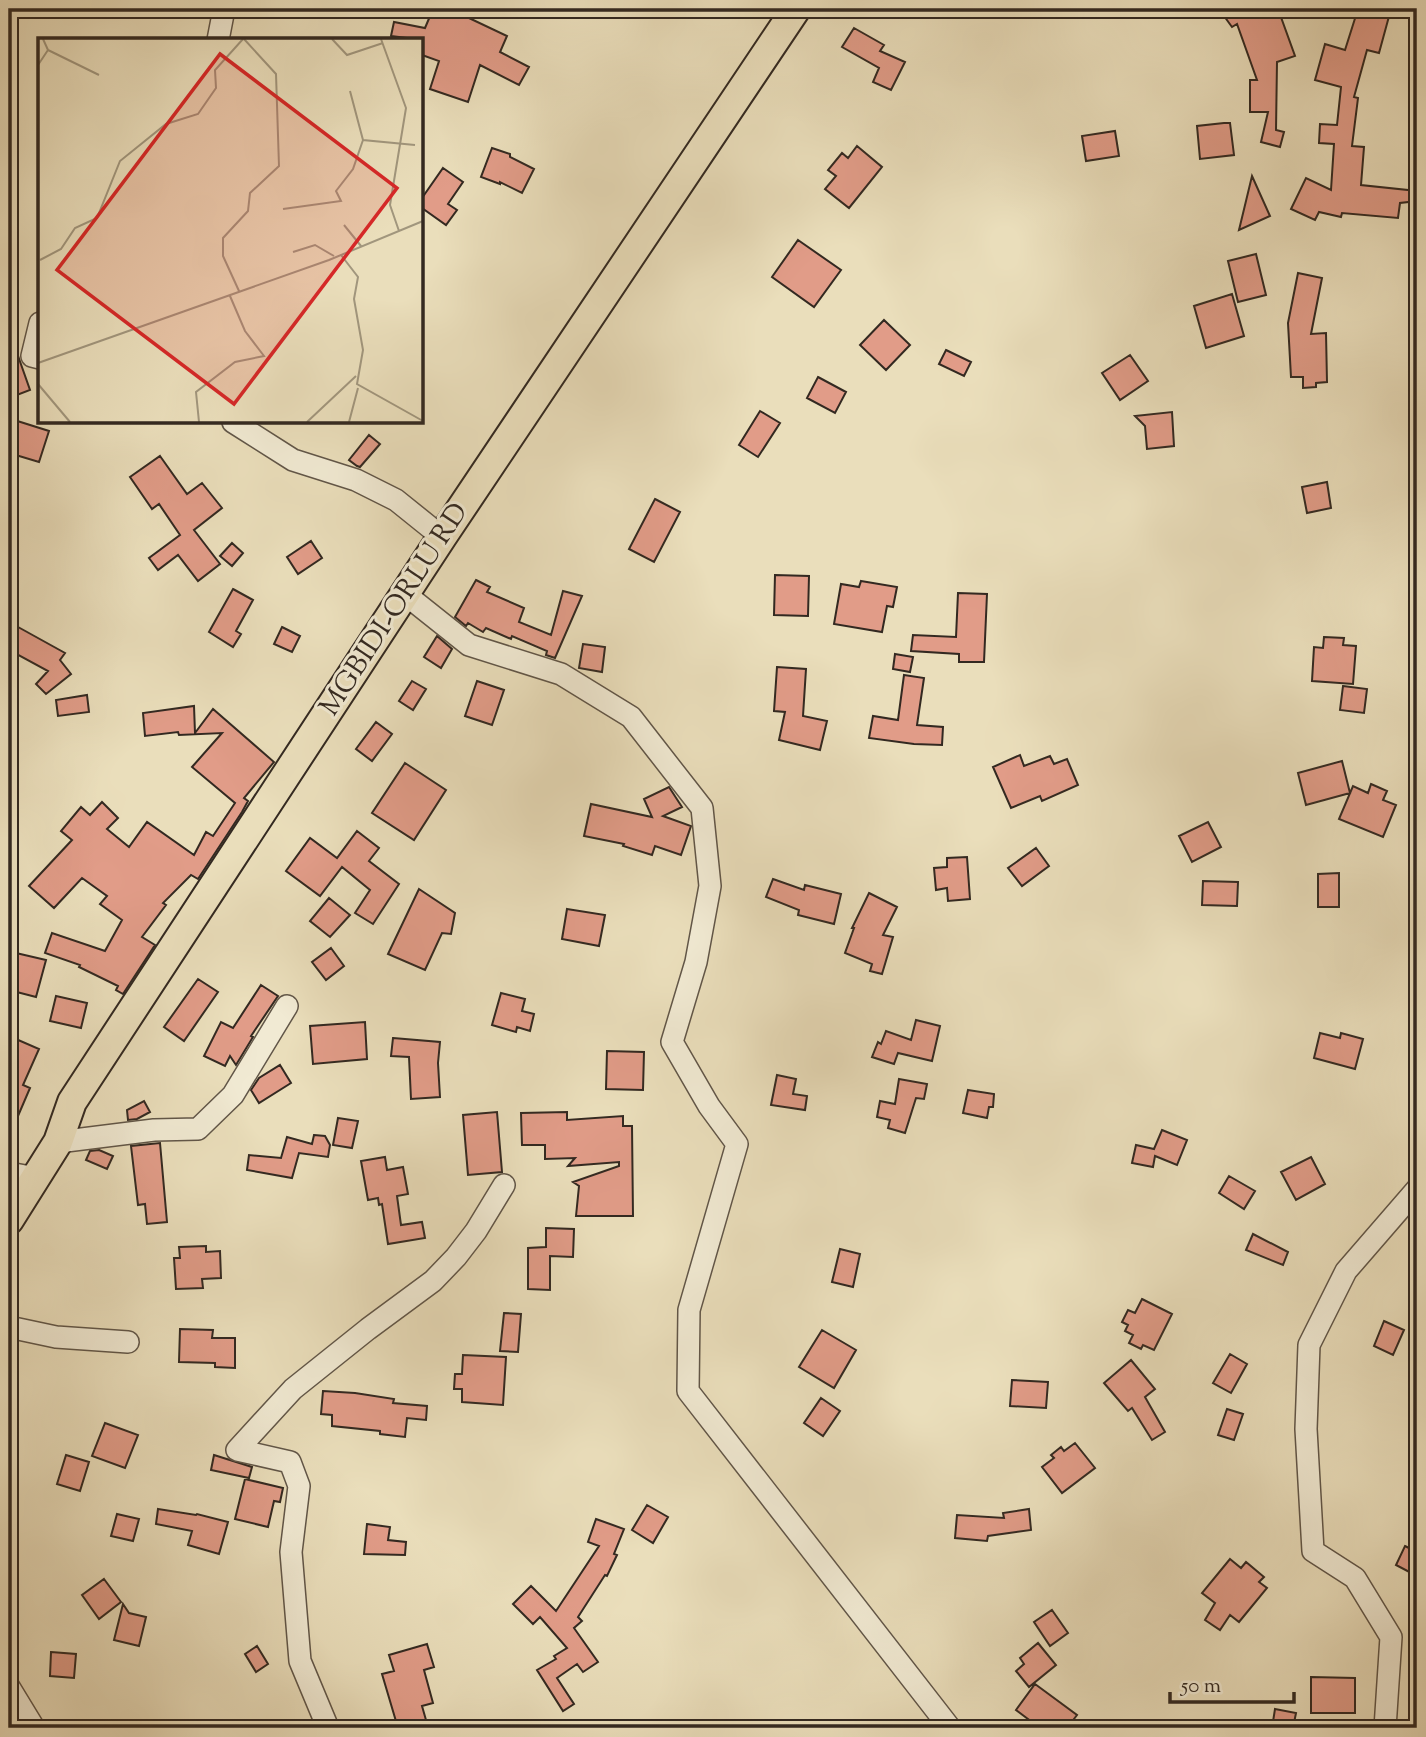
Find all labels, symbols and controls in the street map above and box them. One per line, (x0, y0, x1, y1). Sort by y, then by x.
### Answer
inset map (38, 38, 424, 424)
street label: MGBIDI-ORLU RD (311, 496, 479, 724)
scale bar (1170, 1660, 1295, 1704)
text: 50 m (1180, 1672, 1221, 1702)

